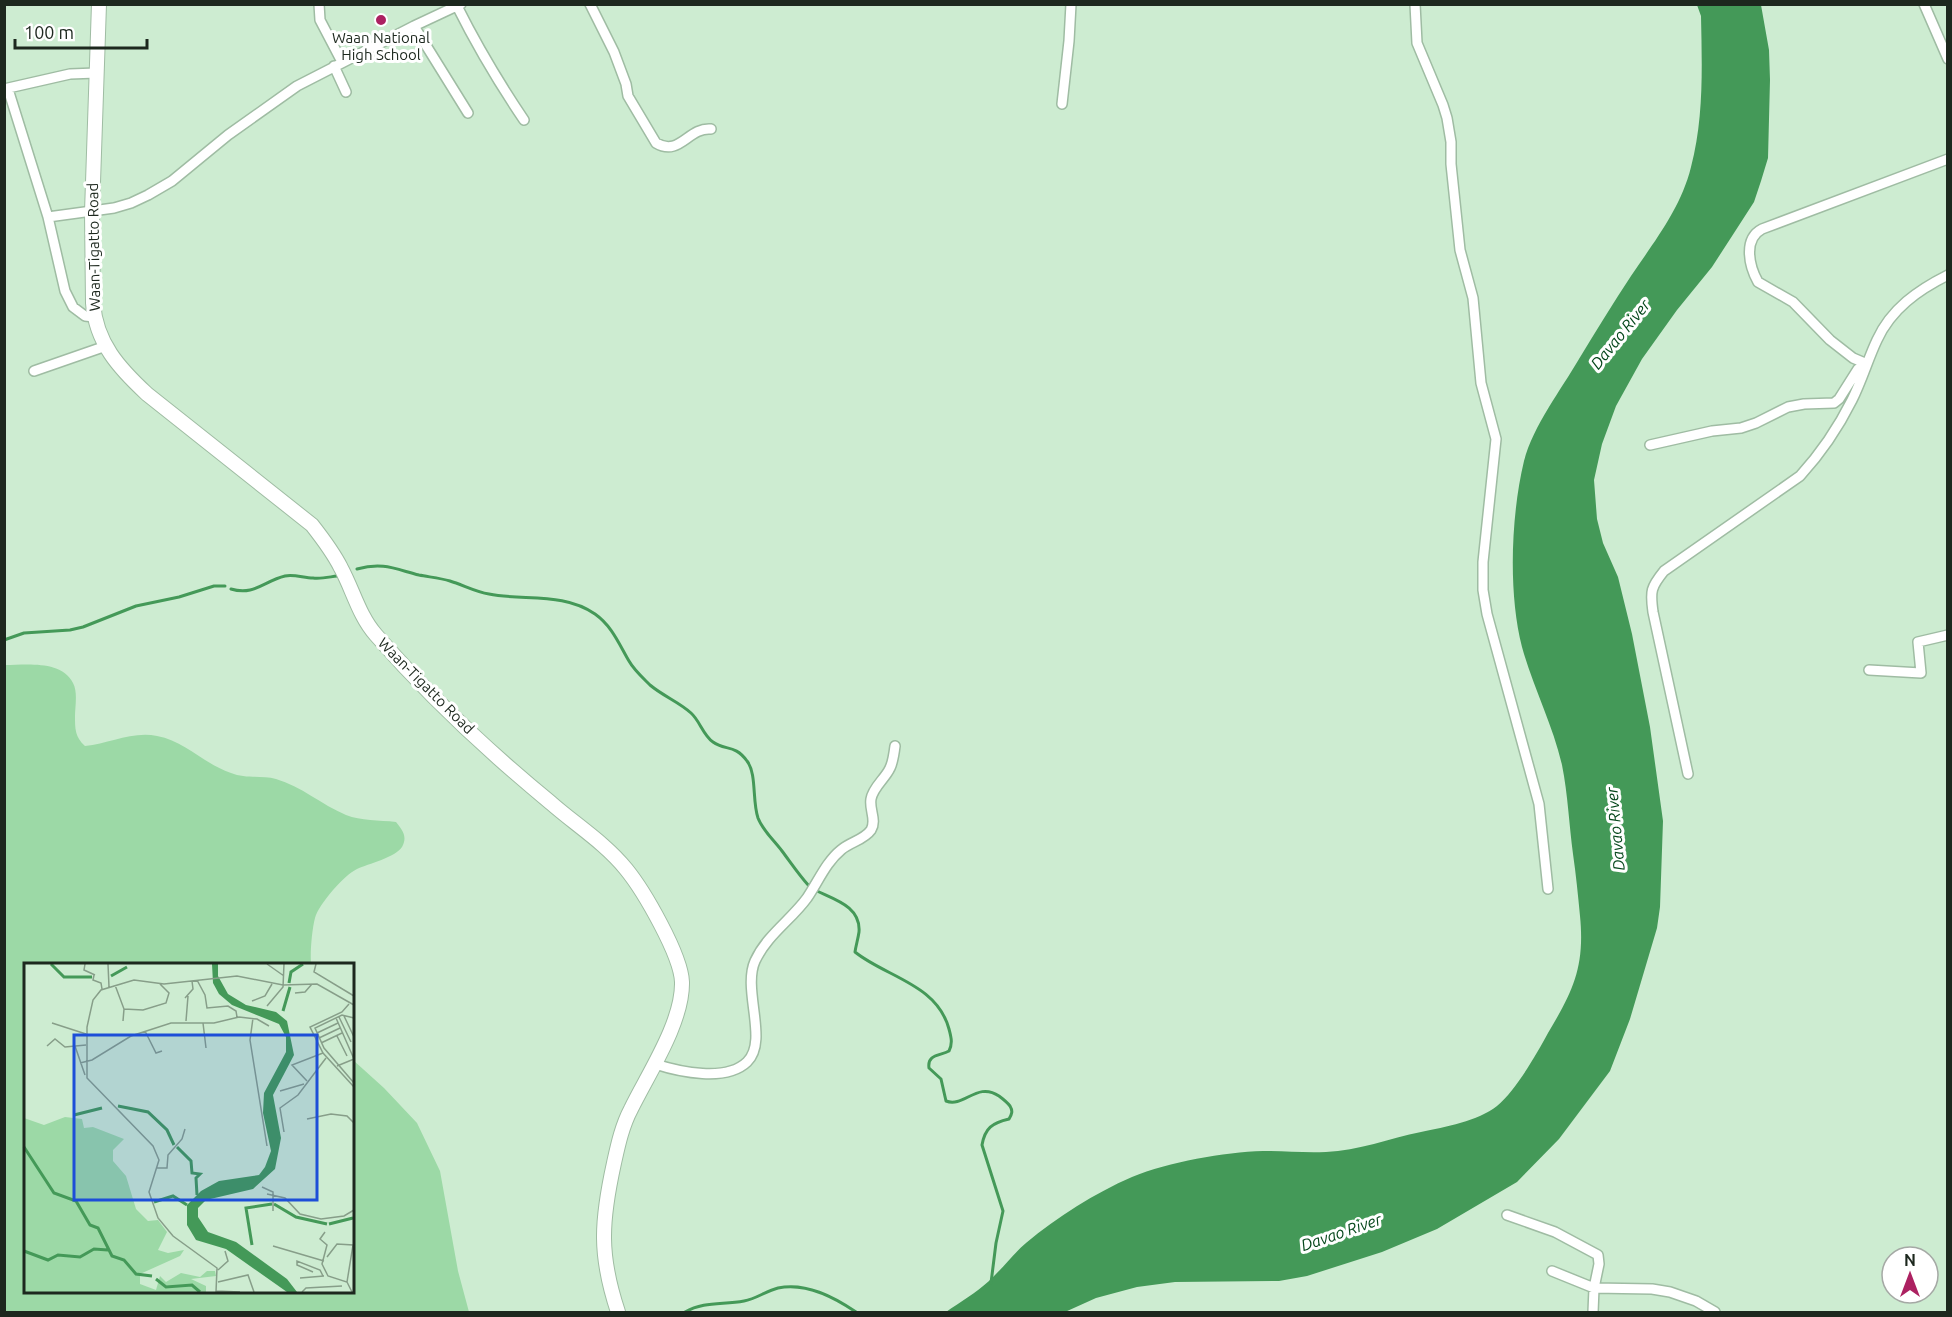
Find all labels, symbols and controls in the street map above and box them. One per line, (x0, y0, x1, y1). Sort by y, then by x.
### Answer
scale bar (15, 12, 147, 50)
marker: Waan National High School (374, 13, 388, 27)
text: 100 m (24, 22, 74, 42)
place label: Waan National High School (332, 29, 430, 63)
street label: Waan-Tigatto Road (84, 183, 103, 311)
water label: Davao River (1587, 295, 1654, 372)
street label: Waan-Tigatto Road (375, 634, 478, 737)
water label: Davao River (1602, 785, 1628, 872)
inset map (24, 963, 354, 1293)
water label: Davao River (1298, 1210, 1384, 1254)
north arrow (1880, 1245, 1940, 1305)
text: N (1904, 1251, 1916, 1269)

